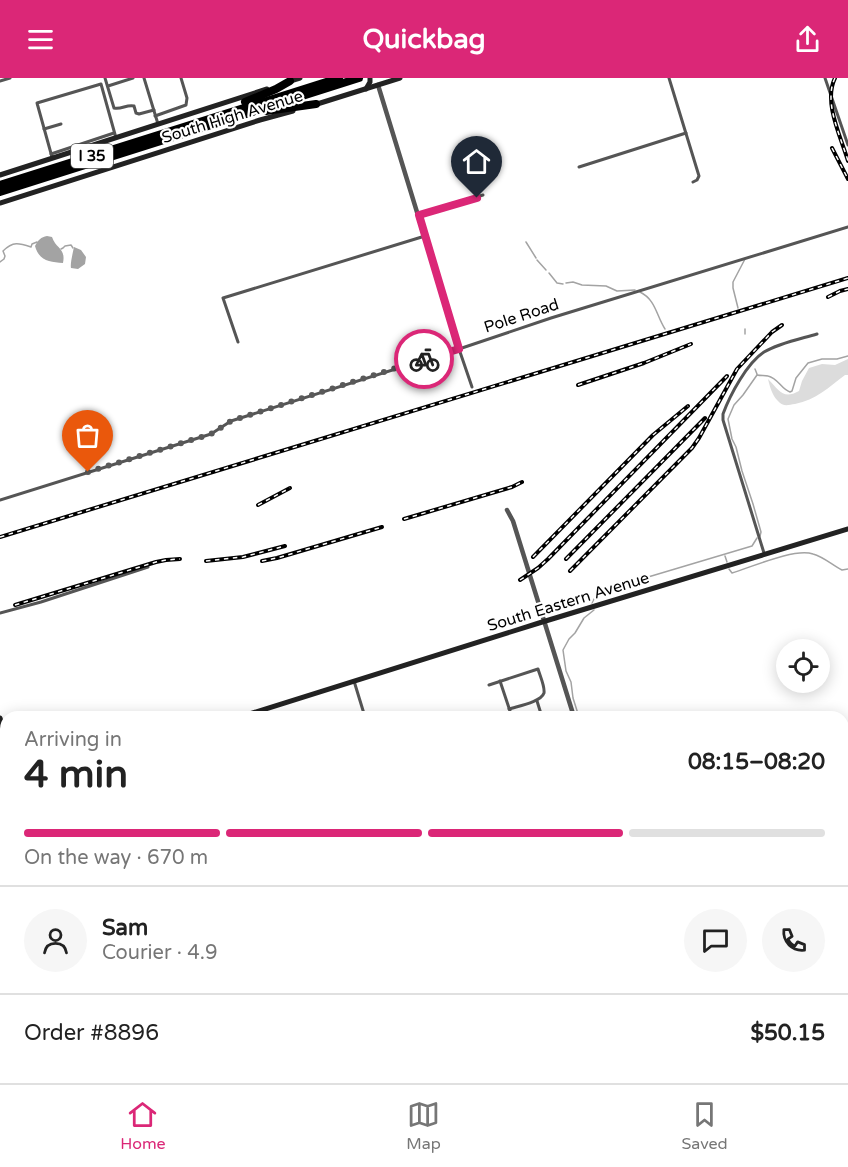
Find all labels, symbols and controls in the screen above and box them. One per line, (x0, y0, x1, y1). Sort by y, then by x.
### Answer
icon: menu (24, 23, 57, 56)
text: Quickbag (362, 23, 486, 56)
icon: share (791, 23, 824, 56)
street label: South High Avenue (159, 86, 305, 148)
pin (451, 136, 502, 198)
road number: I 35 (71, 144, 113, 168)
icon: home (460, 145, 493, 178)
street label: Pole Road (481, 294, 561, 337)
courier (394, 329, 454, 389)
icon: bike (408, 343, 441, 376)
pin (62, 410, 113, 472)
icon: bag (71, 419, 104, 452)
street label: South Eastern Avenue (485, 568, 652, 636)
map controls (776, 639, 830, 693)
button: locate (776, 639, 830, 693)
text: Arriving in (24, 728, 122, 752)
text: 08:15–08:20 (688, 749, 825, 775)
text: 4 min (24, 751, 128, 798)
text: On the way · 670 m (24, 846, 208, 870)
button: person (24, 909, 87, 972)
button: chat (684, 909, 747, 972)
button: phone (762, 909, 825, 972)
text: Sam (102, 915, 148, 941)
text: Courier · 4.9 (102, 941, 217, 965)
text: Order #8896 (24, 1020, 159, 1046)
text: $50.15 (750, 1020, 825, 1046)
tab: Home (120, 1098, 166, 1154)
tab: Map (406, 1098, 441, 1154)
tab: Saved (681, 1098, 728, 1154)

